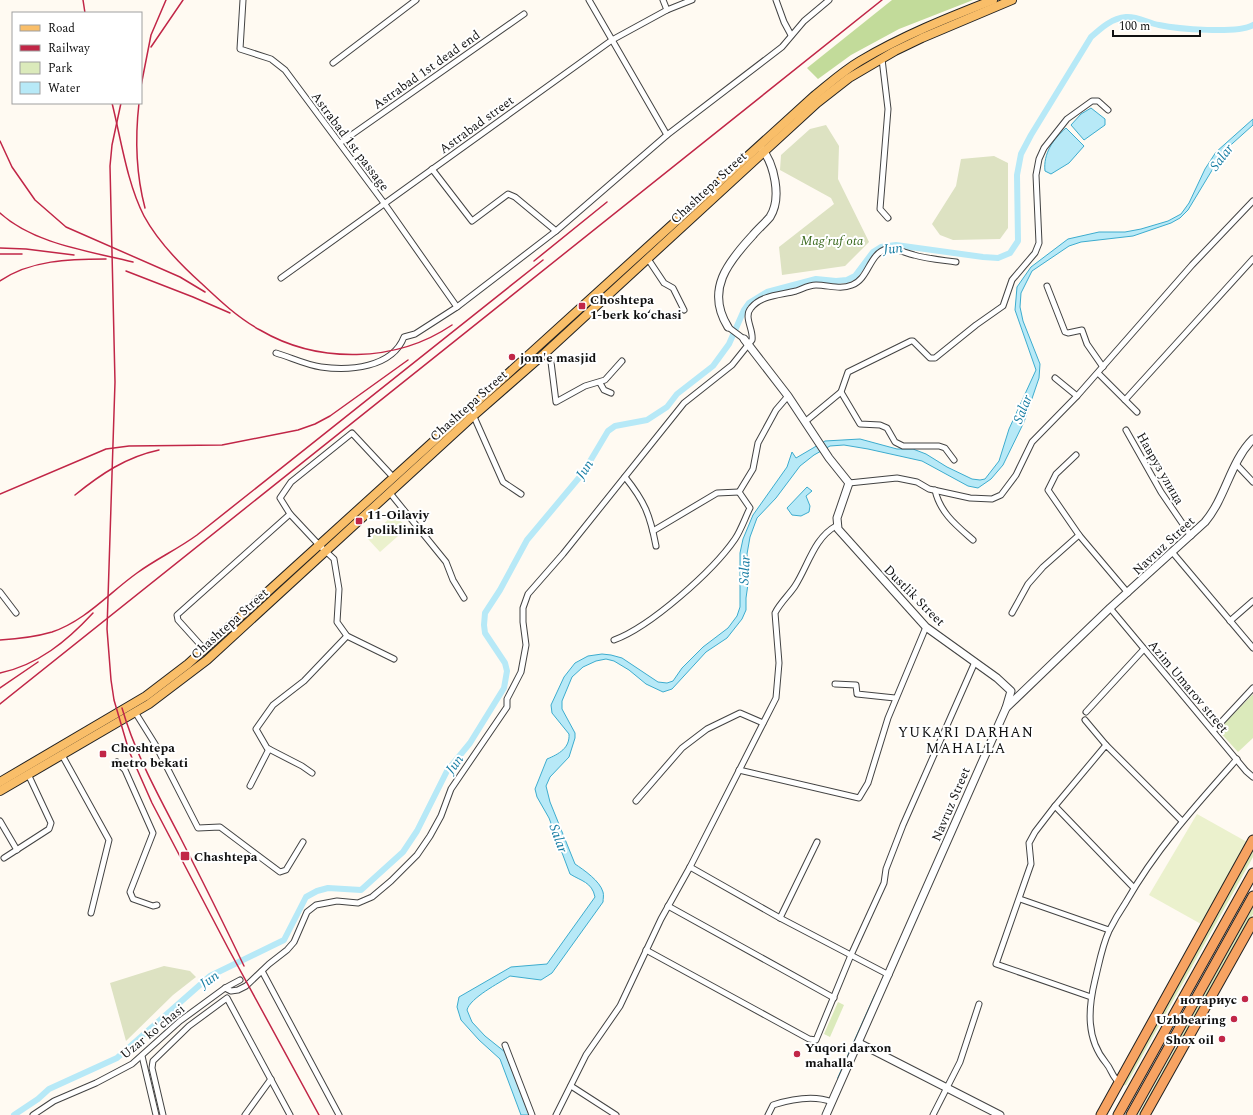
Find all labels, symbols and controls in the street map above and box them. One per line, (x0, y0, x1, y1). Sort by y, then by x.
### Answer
legend (12, 12, 142, 104)
scale bar (1113, 12, 1200, 38)
text: 100 m (1119, 17, 1150, 36)
text: Road (48, 19, 75, 38)
street label: Astrabad 1st dead end (369, 25, 484, 114)
text: Railway (48, 39, 91, 58)
text: Park (48, 59, 73, 78)
text: Water (48, 79, 80, 98)
street label: Astrabad 1st passage (306, 88, 394, 196)
street label: Astrabad street (435, 91, 518, 159)
water label: Salar (1204, 139, 1239, 175)
street label: Chashtepa Street (666, 147, 752, 229)
park label: Mag'ruf ota (801, 231, 864, 251)
water label: Jun (881, 237, 904, 260)
place label: Choshtepa 1-berk koʻchasi (590, 290, 682, 325)
marker: Choshtepa 1-berk koʻchasi (577, 301, 587, 311)
place label: jom'e masjid (520, 348, 597, 368)
marker: jom'e masjid (507, 352, 517, 362)
street label: Chashtepa Street (425, 365, 512, 446)
water label: Salar (1007, 391, 1038, 427)
street label: Навруз улица (1131, 428, 1189, 509)
water label: Jun (570, 455, 599, 484)
place label: 11-Oilaviy poliklinika (367, 505, 434, 540)
street label: Navruz Street (1128, 511, 1200, 580)
marker: 11-Oilaviy poliklinika (354, 516, 364, 526)
water label: Salar (733, 555, 756, 585)
street label: Dustlik Street (879, 560, 950, 631)
street label: Chashtepa Street (186, 583, 273, 664)
street label: Azim Umarov street (1143, 636, 1233, 738)
district label: YUKARI DARHAN MAHALLA (898, 722, 1034, 759)
place label: Choshtepa metro bekati (111, 738, 188, 773)
marker: Choshtepa metro bekati (98, 749, 108, 759)
water label: Jun (440, 750, 469, 779)
street label: Navruz Street (926, 764, 976, 845)
water label: Salar (544, 821, 573, 856)
place label: Chashtepa (194, 847, 258, 867)
marker: Chashtepa (179, 850, 191, 862)
water label: Jun (194, 965, 224, 994)
place label: нотариус (1180, 990, 1237, 1010)
marker: нотариус (1240, 994, 1250, 1004)
street label: Uzar ko'chasi (116, 999, 189, 1064)
place label: Uzbbearing (1156, 1010, 1226, 1030)
marker: Uzbbearing (1229, 1014, 1239, 1024)
place label: Shox oil (1166, 1030, 1214, 1050)
marker: Shox oil (1217, 1034, 1227, 1044)
place label: Yuqori darxon mahalla (805, 1038, 892, 1073)
marker: Yuqori darxon mahalla (792, 1049, 802, 1059)

